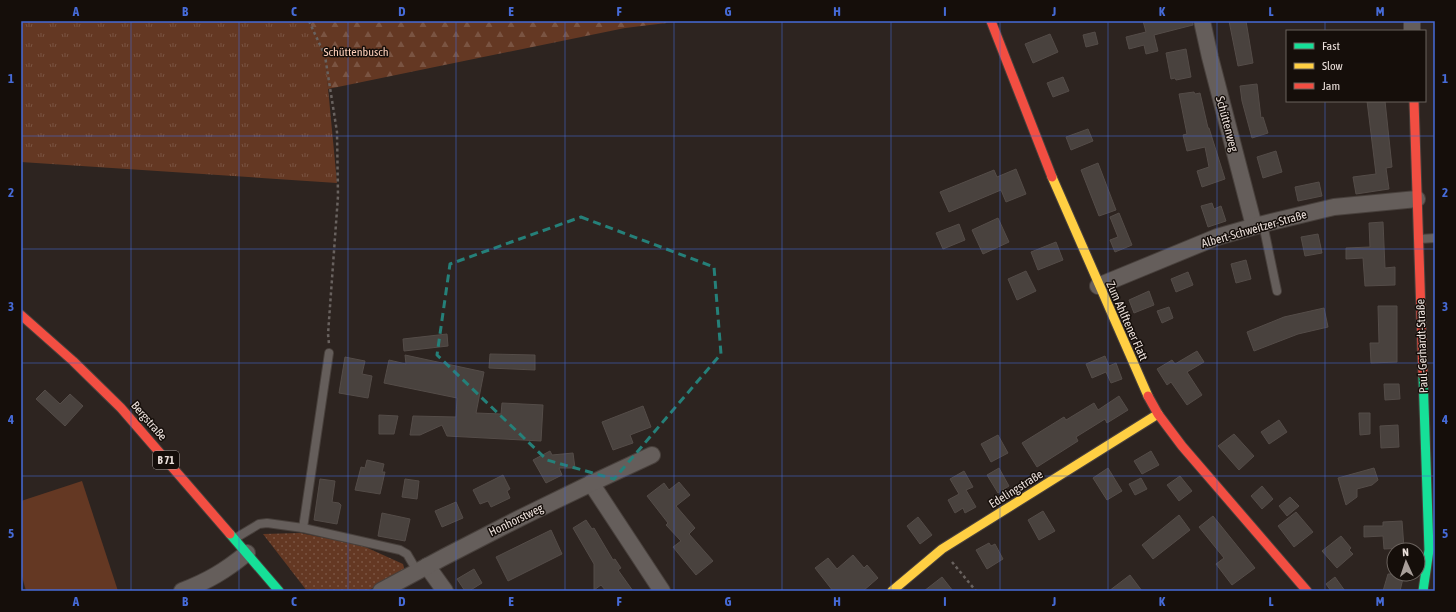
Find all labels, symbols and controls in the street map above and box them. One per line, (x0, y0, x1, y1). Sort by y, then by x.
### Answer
text: A (72, 4, 80, 19)
text: B (182, 4, 189, 19)
text: C (291, 4, 297, 19)
text: D (398, 4, 406, 19)
text: E (508, 4, 514, 19)
text: F (616, 4, 622, 19)
text: G (725, 4, 732, 19)
text: H (833, 4, 841, 19)
text: I (943, 4, 947, 19)
text: J (1051, 4, 1056, 19)
text: K (1159, 4, 1166, 19)
text: L (1268, 4, 1274, 19)
text: M (1376, 4, 1385, 19)
legend (1286, 30, 1426, 102)
text: Fast (1322, 39, 1340, 53)
park label: Schüttenbusch (323, 45, 389, 59)
text: Slow (1322, 59, 1343, 73)
text: 1 (8, 71, 14, 86)
text: 1 (1442, 71, 1448, 86)
text: Jam (1322, 79, 1340, 93)
street label: Schüttenweg (1213, 95, 1241, 154)
text: 2 (8, 185, 14, 200)
text: 2 (1442, 185, 1448, 200)
street label: Albert-Schweitzer-Straße (1200, 207, 1308, 251)
street label: Zum Ahlftener Flatt (1103, 279, 1151, 363)
text: 3 (8, 299, 14, 314)
street label: Paul-Gerhardt-Straße (1413, 299, 1431, 393)
text: 3 (1442, 299, 1448, 314)
street label: Bergstraße (128, 399, 170, 443)
text: 4 (7, 412, 14, 427)
text: 4 (1441, 412, 1448, 427)
road number: B 71 (153, 451, 179, 469)
street label: Edelingstraße (986, 467, 1046, 511)
street label: Honhorstweg (487, 500, 546, 539)
text: 5 (8, 526, 14, 541)
text: 5 (1442, 526, 1448, 541)
north arrow (1386, 542, 1426, 582)
text: N (1402, 546, 1409, 558)
text: A (72, 594, 80, 609)
text: B (182, 594, 189, 609)
text: C (291, 594, 297, 609)
text: D (398, 594, 406, 609)
text: E (508, 594, 514, 609)
text: F (616, 594, 622, 609)
text: G (725, 594, 732, 609)
text: H (833, 594, 841, 609)
text: I (943, 594, 947, 609)
text: J (1051, 594, 1056, 609)
text: K (1159, 594, 1166, 609)
text: L (1268, 594, 1274, 609)
text: M (1376, 594, 1385, 609)

